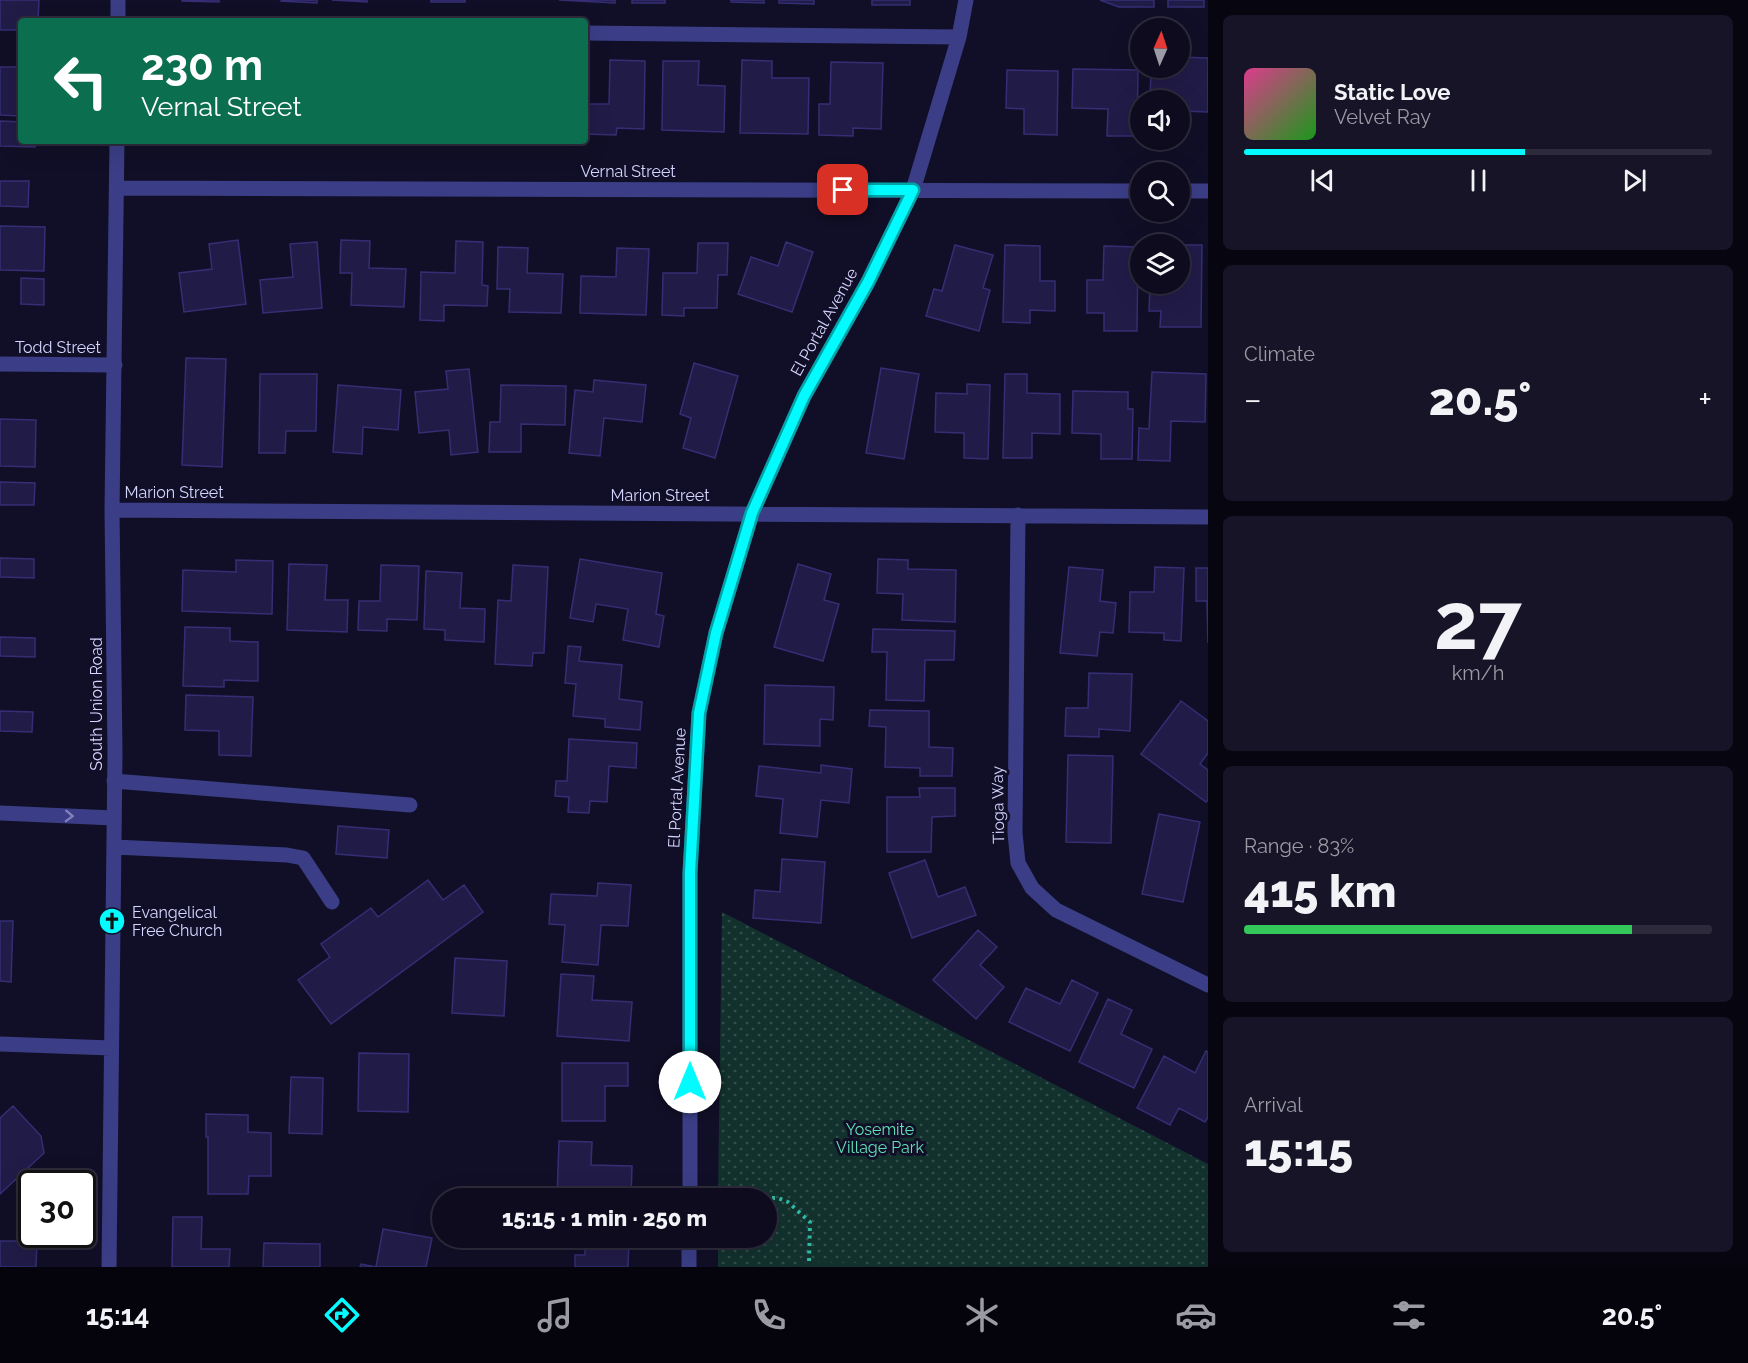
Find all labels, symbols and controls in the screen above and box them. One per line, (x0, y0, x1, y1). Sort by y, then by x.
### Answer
north arrow (1130, 18, 1190, 78)
map controls (1130, 18, 1190, 294)
text: 230 m (141, 41, 263, 90)
icon: left (42, 42, 120, 120)
text: Static Love (1334, 79, 1451, 105)
button: sound (1130, 90, 1190, 150)
text: Vernal Street (141, 91, 302, 122)
text: Velvet Ray (1334, 105, 1431, 129)
street label: Vernal Street (580, 162, 676, 181)
button: search (1130, 162, 1190, 222)
pin (817, 164, 868, 215)
icon: previous (1306, 164, 1339, 197)
icon: pause (1462, 164, 1495, 197)
icon: next (1618, 164, 1651, 197)
icon: arrive (826, 173, 859, 206)
button: layers (1130, 234, 1190, 294)
street label: El Portal Avenue (787, 265, 861, 379)
street label: Todd Street (15, 338, 102, 357)
text: Climate (1244, 342, 1315, 366)
text: 20.5° (1429, 373, 1531, 426)
text: − (1244, 380, 1262, 419)
text: + (1698, 380, 1712, 419)
street label: Marion Street (124, 483, 224, 502)
street label: Marion Street (610, 486, 710, 505)
text: 27 (1434, 576, 1522, 667)
street label: South Union Road (87, 637, 106, 771)
text: km/h (1452, 661, 1504, 685)
street label: El Portal Avenue (664, 727, 690, 849)
street label: Tioga Way (988, 766, 1008, 844)
one-way arrow (64, 810, 73, 823)
text: Range · 83% (1244, 834, 1354, 858)
text: 415 km (1244, 865, 1397, 918)
place label: Evangelical Free Church (132, 903, 222, 940)
church icon: Evangelical Free Church (97, 906, 127, 936)
position arrow (658, 1050, 722, 1114)
text: Arrival (1244, 1093, 1303, 1117)
park label: Yosemite Village Park (836, 1120, 924, 1157)
text: 15:15 (1244, 1124, 1353, 1177)
speed limit sign: 30 (18, 1170, 96, 1248)
text: 15:15 · 1 min · 250 m (502, 1205, 707, 1231)
icon: directions (321, 1294, 363, 1336)
icon: music (534, 1294, 576, 1336)
icon: phone (748, 1294, 790, 1336)
icon: climate (961, 1294, 1003, 1336)
icon: car (1175, 1294, 1217, 1336)
icon: filters (1388, 1294, 1430, 1336)
text: 15:14 (86, 1300, 149, 1331)
text: 20.5° (1602, 1300, 1662, 1331)

